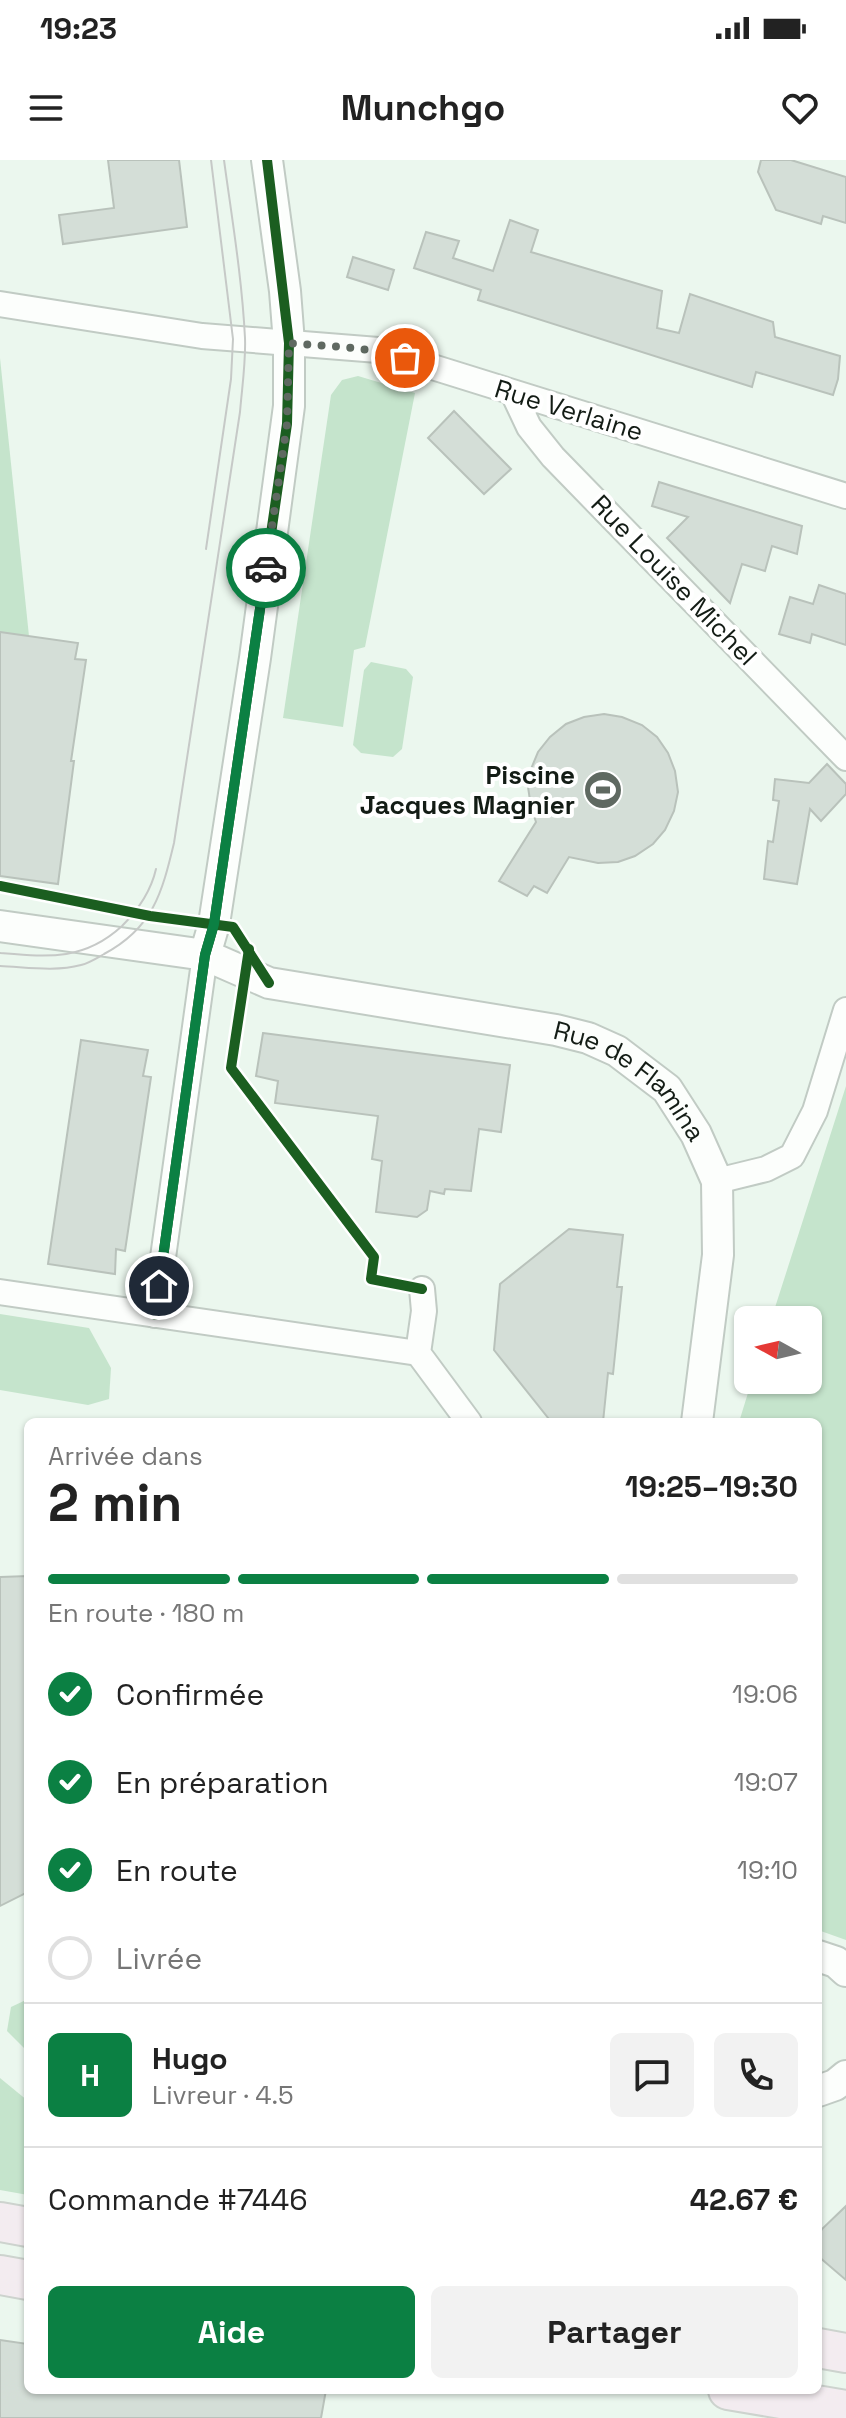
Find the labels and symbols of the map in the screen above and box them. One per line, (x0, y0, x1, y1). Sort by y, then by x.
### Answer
pin (371, 324, 439, 392)
street label: Rue Verlaine (491, 371, 647, 449)
street label: Rue Louise Michel (584, 487, 764, 673)
courier (226, 528, 306, 608)
place label: Piscine Jacques Magnier (360, 758, 575, 822)
sports icon: Piscine Jacques Magnier (582, 769, 624, 811)
street label: Rue de Flamina (550, 1013, 713, 1148)
pin (125, 1252, 193, 1320)
north arrow (734, 1306, 822, 1394)

